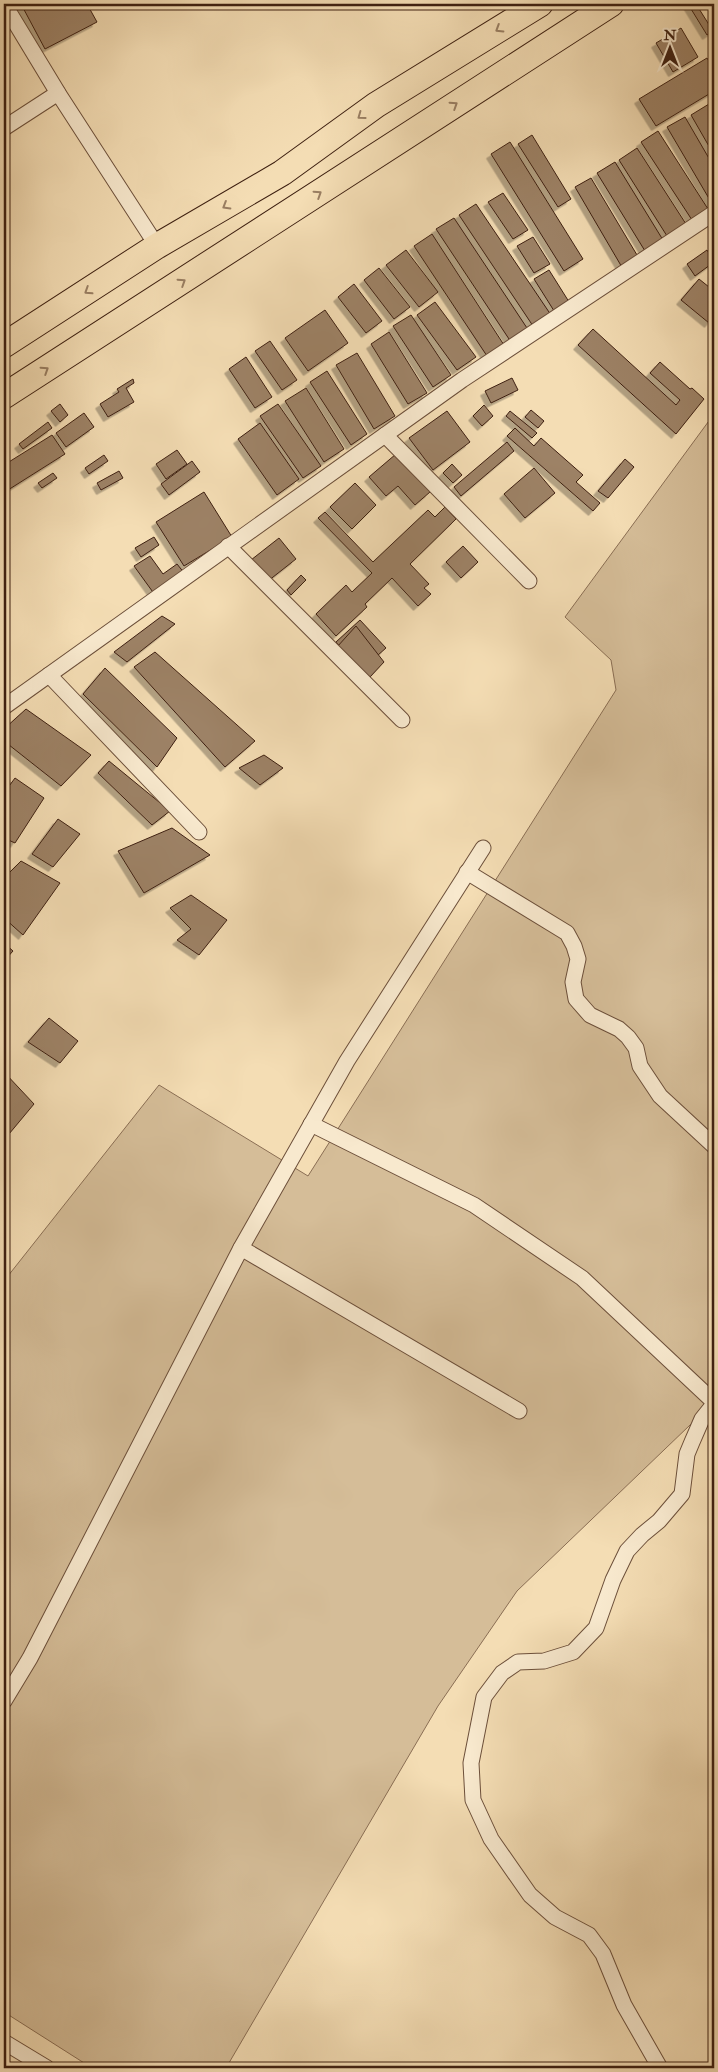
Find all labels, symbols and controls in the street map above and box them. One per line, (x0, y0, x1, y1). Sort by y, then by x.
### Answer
north arrow (646, 22, 696, 72)
one-way arrow (495, 23, 504, 33)
text: N (663, 27, 677, 44)
one-way arrow (449, 102, 458, 112)
one-way arrow (358, 110, 367, 119)
one-way arrow (312, 191, 322, 200)
one-way arrow (223, 199, 232, 209)
one-way arrow (176, 279, 185, 288)
one-way arrow (84, 285, 94, 294)
one-way arrow (39, 366, 48, 376)

